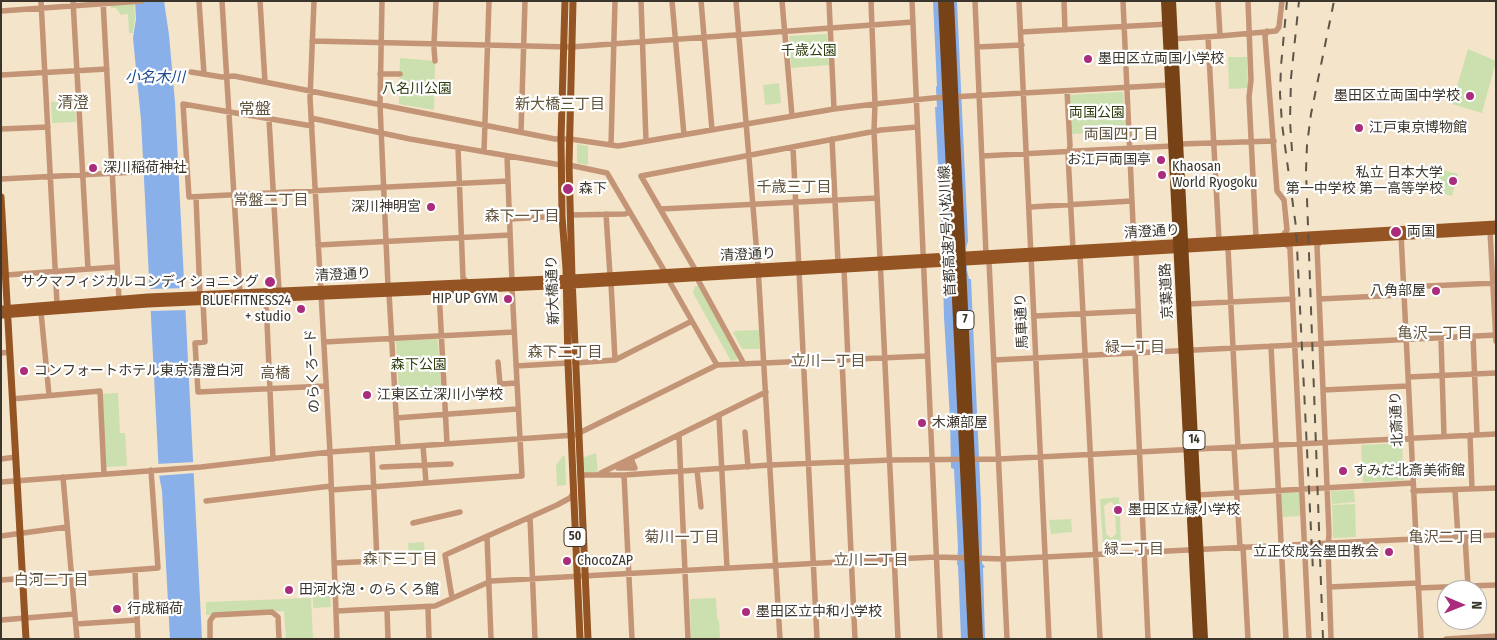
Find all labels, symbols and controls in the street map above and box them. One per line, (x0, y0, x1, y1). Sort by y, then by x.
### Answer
park label: 千歳公園 (781, 43, 837, 59)
place label: 墨田区立両国小学校 (1098, 51, 1224, 67)
marker: 墨田区立両国小学校 (1082, 53, 1094, 65)
water label: 小名木川 (125, 69, 185, 87)
park label: 八名川公園 (382, 81, 452, 97)
place label: 墨田区立両国中学校 (1334, 88, 1460, 104)
marker: 墨田区立両国中学校 (1464, 90, 1476, 102)
district label: 清澄 (57, 94, 89, 114)
district label: 新大橋三丁目 (515, 96, 605, 114)
district label: 常盤 (239, 100, 271, 120)
park label: 両国公園 (1069, 105, 1125, 121)
place label: 江戸東京博物館 (1369, 120, 1467, 136)
marker: 江戸東京博物館 (1353, 122, 1365, 134)
district label: 両国四丁目 (1084, 126, 1158, 144)
place label: お江戸両国亭 (1067, 152, 1151, 168)
marker: お江戸両国亭 (1155, 154, 1167, 166)
place label: Khaosan World Ryogoku (1172, 159, 1258, 192)
place label: 深川稲荷神社 (103, 160, 187, 176)
marker: 深川稲荷神社 (87, 162, 99, 174)
street label: 首都高速7号小松川線 (936, 165, 960, 297)
place label: 私立 日本大学 第一中学校 第一高等学校 (1286, 165, 1443, 198)
marker: Khaosan World Ryogoku (1156, 169, 1168, 181)
marker: 私立 日本大学 第一中学校 第一高等学校 (1447, 175, 1459, 187)
district label: 千歳三丁目 (757, 179, 831, 197)
place label: 森下 (579, 181, 607, 197)
marker: 森下 (561, 182, 575, 196)
district label: 常盤二丁目 (234, 192, 308, 210)
place label: 深川神明宮 (351, 199, 421, 215)
marker: 深川神明宮 (425, 201, 437, 213)
district label: 森下一丁目 (485, 208, 559, 226)
street label: 清澄通り (1123, 222, 1181, 242)
place label: 両国 (1407, 224, 1435, 240)
marker: 両国 (1389, 225, 1403, 239)
street label: 清澄通り (720, 245, 776, 265)
street label: 新大橋通り (543, 255, 563, 325)
street label: 京葉道路 (1157, 263, 1177, 319)
street label: 清澄通り (315, 265, 371, 285)
place label: サクマフィジカルコンディショニング (21, 274, 259, 290)
marker: サクマフィジカルコンディショニング (263, 275, 277, 289)
place label: 八角部屋 (1370, 283, 1426, 299)
marker: 八角部屋 (1430, 285, 1442, 297)
place label: HIP UP GYM (432, 291, 498, 307)
place label: BLUE FITNESS24 + studio (202, 293, 291, 326)
marker: HIP UP GYM (502, 293, 514, 305)
street label: 馬車通り (1012, 293, 1032, 349)
marker: BLUE FITNESS24 + studio (295, 303, 307, 315)
road number: 7 (956, 310, 974, 330)
district label: 亀沢一丁目 (1398, 325, 1472, 343)
street label: のらくろード (302, 329, 324, 413)
district label: 緑一丁目 (1105, 339, 1165, 357)
district label: 森下二丁目 (528, 344, 602, 362)
district label: 立川一丁目 (791, 353, 865, 371)
park label: 森下公園 (391, 357, 447, 373)
place label: コンフォートホテル東京清澄白河 (34, 363, 244, 379)
marker: コンフォートホテル東京清澄白河 (18, 365, 30, 377)
district label: 高橋 (260, 365, 290, 383)
place label: 江東区立深川小学校 (377, 387, 503, 403)
marker: 江東区立深川小学校 (361, 389, 373, 401)
street label: 北斎通り (1387, 391, 1407, 447)
place label: 木瀬部屋 (932, 415, 988, 431)
marker: 木瀬部屋 (916, 417, 928, 429)
road number: 14 (1183, 430, 1205, 450)
place label: すみだ北斎美術館 (1353, 463, 1465, 479)
marker: すみだ北斎美術館 (1337, 465, 1349, 477)
place label: 墨田区立緑小学校 (1128, 502, 1240, 518)
marker: 墨田区立緑小学校 (1112, 504, 1124, 516)
road number: 50 (564, 528, 586, 546)
district label: 菊川一丁目 (645, 529, 719, 547)
district label: 亀沢二丁目 (1409, 529, 1483, 547)
district label: 緑二丁目 (1104, 541, 1164, 559)
place label: 立正佼成会墨田教会 (1253, 544, 1379, 560)
marker: 立正佼成会墨田教会 (1383, 546, 1395, 558)
district label: 森下三丁目 (363, 551, 437, 569)
district label: 立川二丁目 (834, 552, 908, 570)
place label: ChocoZAP (577, 553, 633, 569)
marker: ChocoZAP (561, 555, 573, 567)
district label: 白河二丁目 (14, 572, 88, 590)
north arrow (1437, 580, 1487, 630)
place label: 田河水泡・のらくろ館 (299, 582, 439, 598)
marker: 田河水泡・のらくろ館 (283, 584, 295, 596)
place label: 行成稲荷 (127, 601, 183, 617)
text: N (1468, 601, 1485, 610)
marker: 行成稲荷 (111, 603, 123, 615)
place label: 墨田区立中和小学校 (756, 604, 882, 620)
marker: 墨田区立中和小学校 (740, 606, 752, 618)

